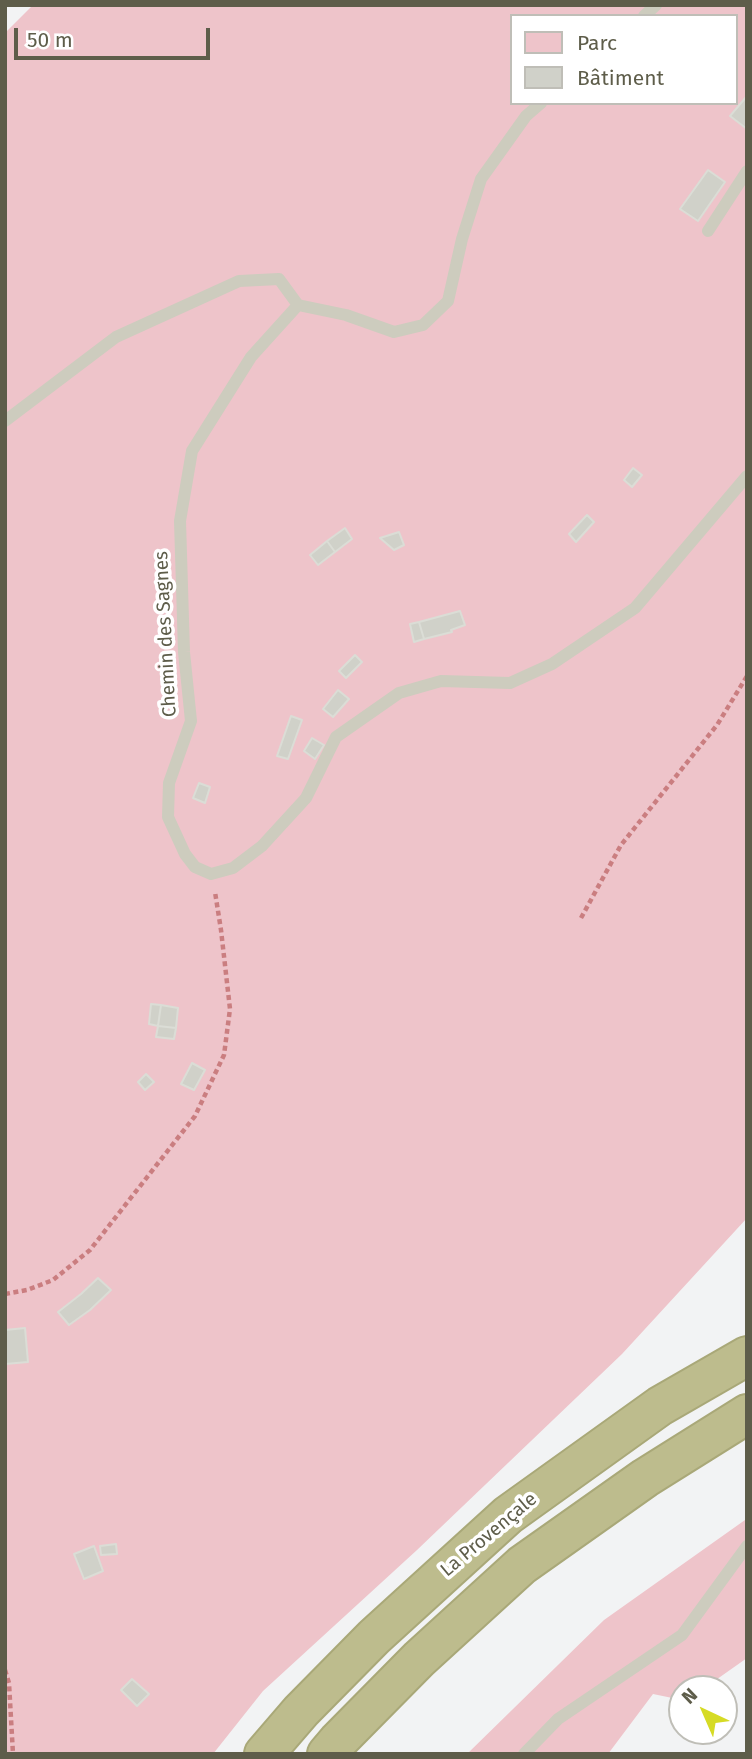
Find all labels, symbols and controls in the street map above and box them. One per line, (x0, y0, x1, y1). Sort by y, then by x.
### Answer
scale bar (18, 14, 214, 58)
legend (510, 14, 738, 105)
text: 50 m (27, 27, 73, 53)
text: Parc (577, 30, 617, 56)
text: Bâtiment (577, 65, 664, 91)
street label: Chemin des Sagnes (150, 550, 182, 718)
street label: La Provençale (436, 1488, 542, 1582)
north arrow (668, 1675, 738, 1745)
text: N (677, 1683, 702, 1709)

